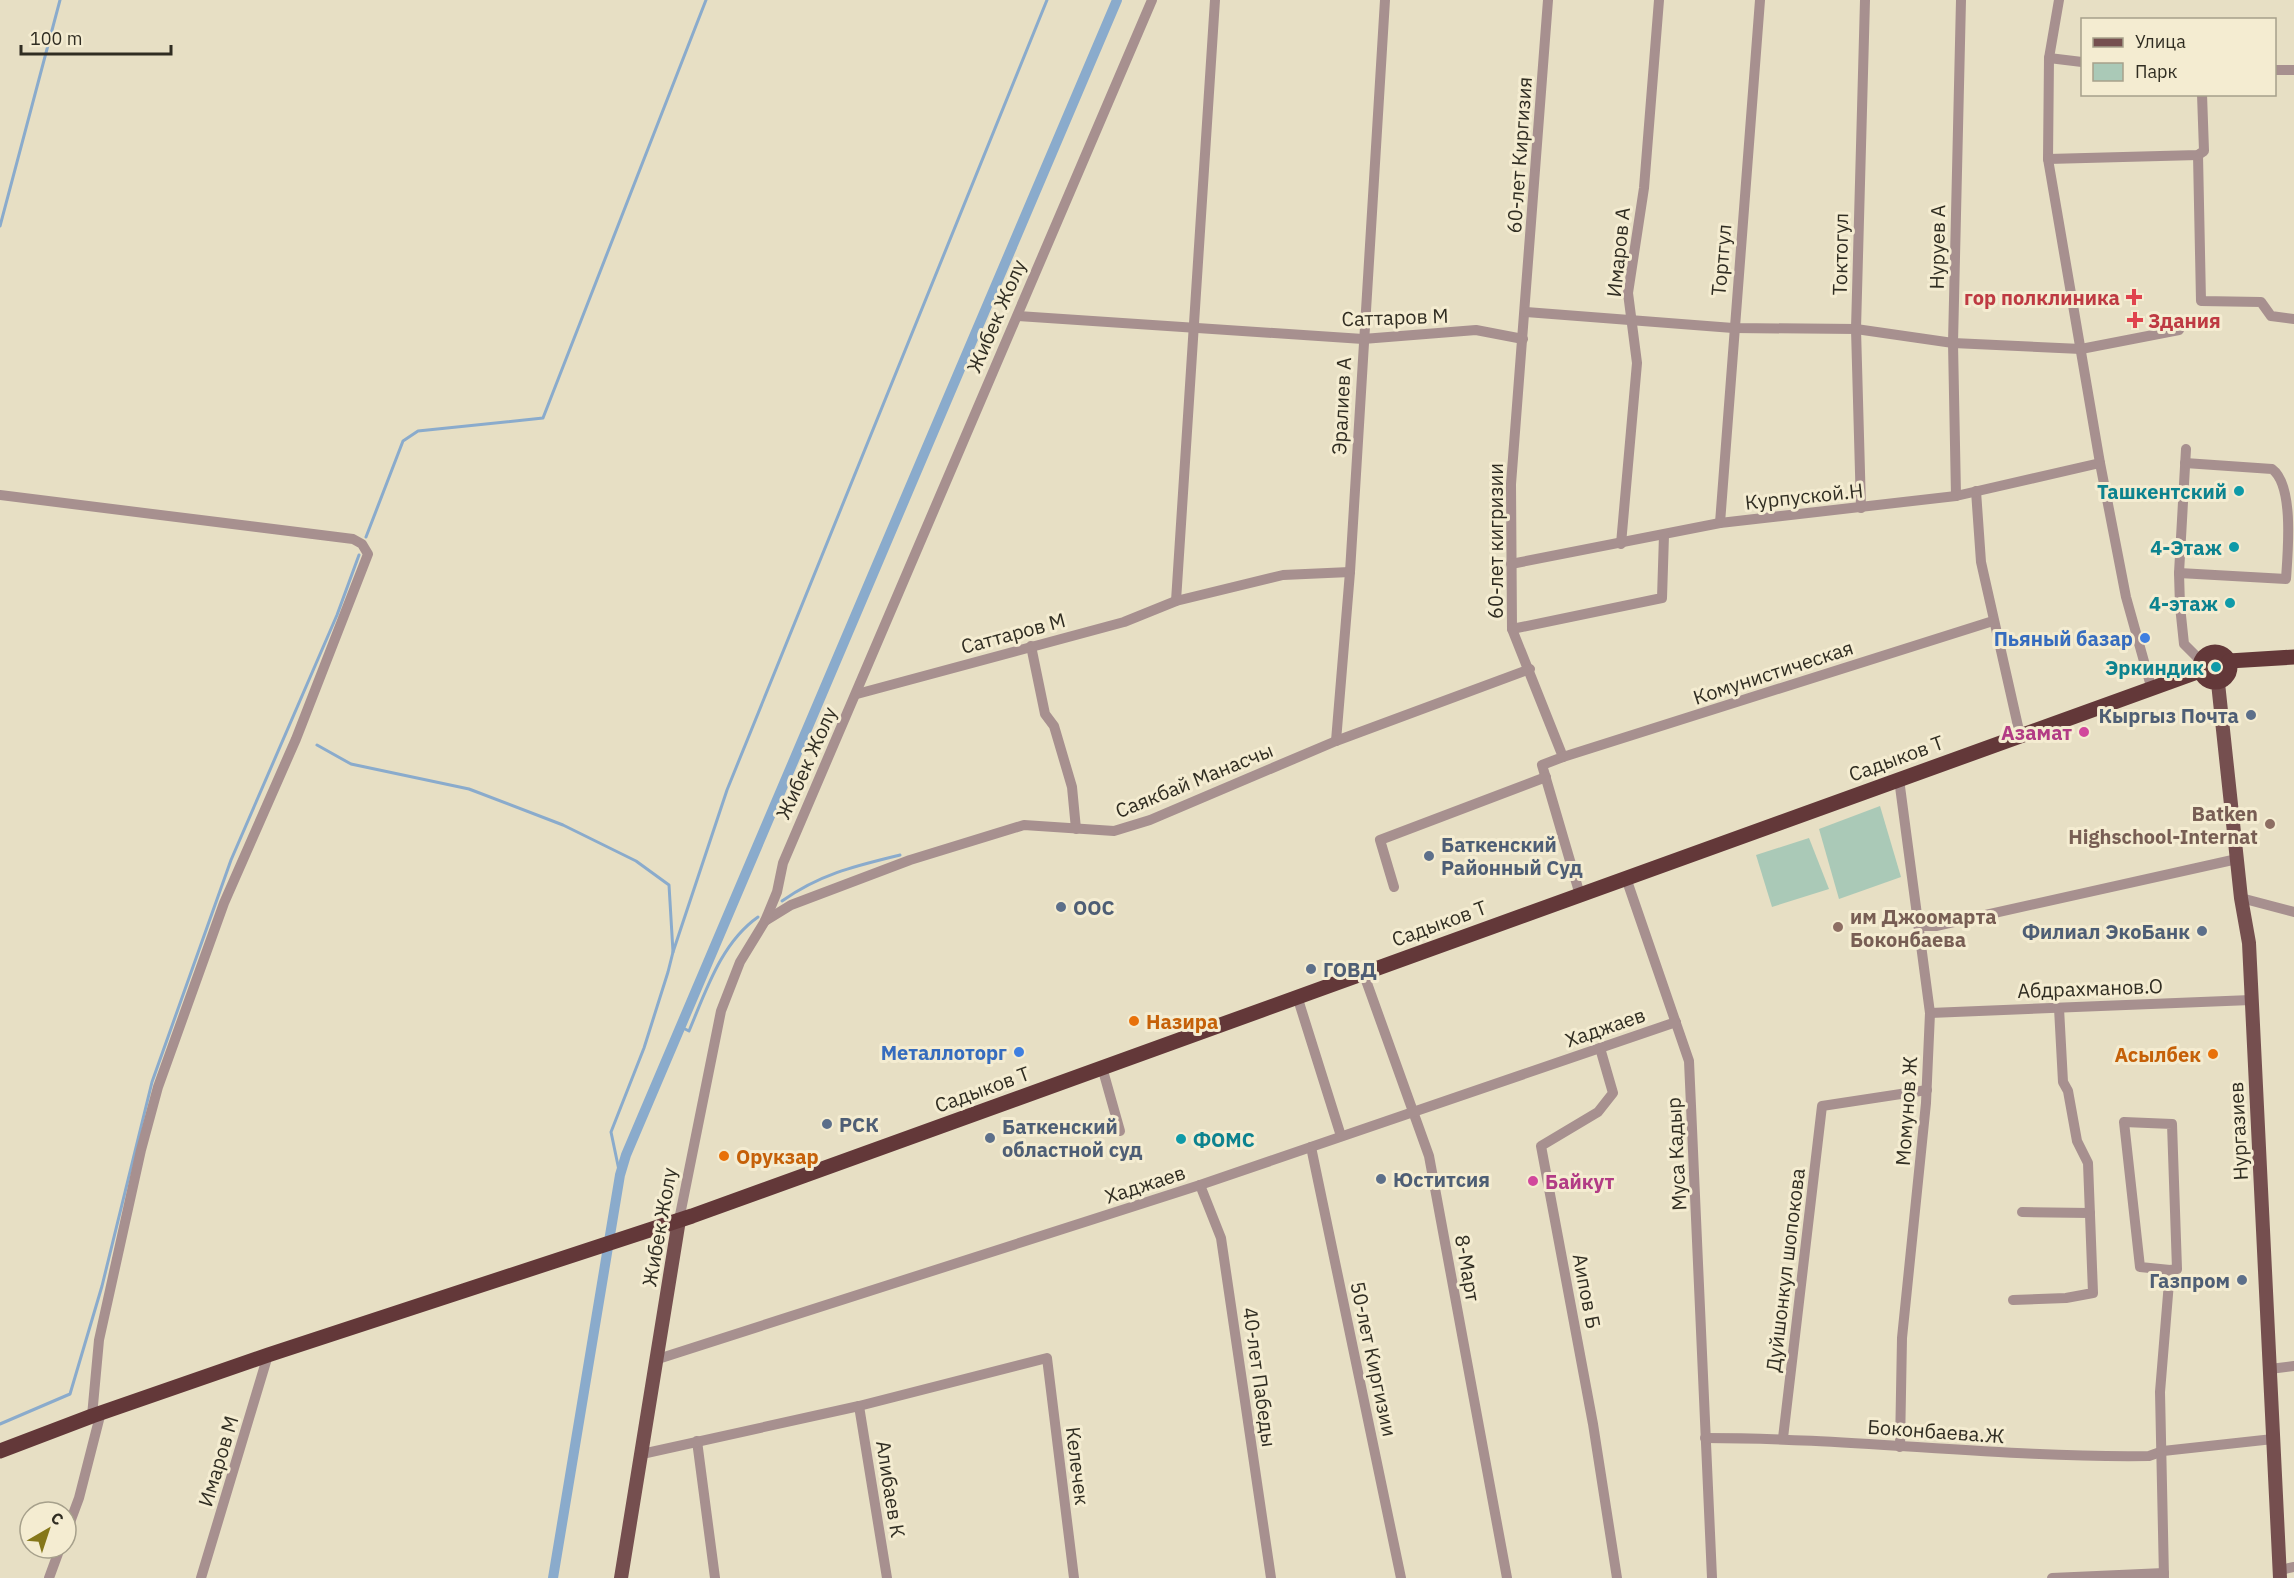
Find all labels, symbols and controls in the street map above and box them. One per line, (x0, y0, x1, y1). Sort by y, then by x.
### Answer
scale bar (21, 18, 171, 56)
legend (2081, 18, 2276, 96)
text: 100 m (30, 27, 82, 50)
text: Улица (2135, 30, 2186, 53)
text: Парк (2135, 60, 2178, 83)
street label: 60-лет Киргизия (1500, 76, 1538, 234)
street label: Нуруев А (1923, 204, 1951, 290)
street label: Имаров А (1600, 206, 1636, 298)
street label: Токтогул (1826, 212, 1854, 296)
street label: Тортгул (1704, 223, 1738, 297)
street label: Жибек Жолу (960, 255, 1032, 377)
place label: гор полклиника (1964, 284, 2120, 311)
marker: гор полклиника (2125, 288, 2143, 306)
street label: Саттаров М (1341, 302, 1449, 332)
place label: Здания (2148, 307, 2221, 334)
marker: Здания (2126, 311, 2144, 329)
street label: Эралиев А (1325, 356, 1357, 456)
street label: 60-лет кигризии (1482, 463, 1509, 619)
street label: Курпуской.Н (1744, 476, 1864, 516)
place label: Ташкентский (2097, 478, 2227, 505)
marker: Ташкентский (2232, 484, 2246, 498)
place label: 4-Этаж (2150, 534, 2222, 561)
marker: 4-Этаж (2227, 540, 2241, 554)
place label: 4-этаж (2149, 590, 2218, 617)
marker: 4-этаж (2223, 596, 2237, 610)
street label: Саттаров М (958, 606, 1068, 660)
place label: Пьяный базар (1994, 625, 2133, 652)
marker: Пьяный базар (2138, 631, 2152, 645)
street label: Комунистическая (1690, 633, 1856, 711)
place label: Эркиндик (2105, 654, 2204, 681)
marker: Эркиндик (2209, 660, 2223, 674)
street label: Жибек Жолу (769, 702, 843, 824)
place label: Кыргыз Почта (2099, 702, 2239, 729)
marker: Кыргыз Почта (2244, 708, 2258, 722)
place label: Азамат (2001, 719, 2072, 746)
marker: Азамат (2077, 725, 2091, 739)
street label: Садыков Т (1845, 728, 1947, 788)
street label: Саякбай Манасчы (1111, 736, 1277, 824)
place label: Batken Highschool-Internat (2068, 800, 2258, 850)
marker: Batken Highschool-Internat (2263, 817, 2277, 831)
place label: Баткенский Районный Суд (1441, 831, 1583, 881)
marker: Баткенский Районный Суд (1422, 849, 1436, 863)
street label: Садыков Т (1388, 893, 1490, 953)
place label: ООС (1073, 894, 1115, 921)
marker: ООС (1054, 900, 1068, 914)
place label: им Джоомарта Боконбаева (1850, 903, 1997, 953)
place label: Филиал ЭкоБанк (2022, 918, 2190, 945)
marker: им Джоомарта Боконбаева (1831, 920, 1845, 934)
marker: Филиал ЭкоБанк (2195, 924, 2209, 938)
place label: ГОВД (1323, 956, 1377, 983)
marker: ГОВД (1304, 962, 1318, 976)
street label: Абдрахманов.О (2017, 972, 2163, 1004)
street label: Хаджаев (1561, 1001, 1649, 1053)
place label: Назира (1146, 1008, 1218, 1035)
marker: Назира (1127, 1014, 1141, 1028)
place label: Металлоторг (881, 1039, 1007, 1066)
place label: Асылбек (2114, 1041, 2201, 1068)
marker: Металлоторг (1012, 1045, 1026, 1059)
marker: Асылбек (2206, 1047, 2220, 1061)
street label: Момунов Ж (1889, 1055, 1923, 1167)
street label: Садыков Т (931, 1059, 1033, 1119)
street label: Нургазиев (2222, 1081, 2254, 1181)
street label: Муса Кадыр (1660, 1097, 1692, 1211)
place label: РСК (839, 1111, 879, 1138)
place label: Баткенский областной суд (1002, 1113, 1142, 1163)
marker: РСК (820, 1117, 834, 1131)
place label: ФОМС (1193, 1126, 1255, 1153)
marker: Баткенский областной суд (983, 1131, 997, 1145)
marker: ФОМС (1174, 1132, 1188, 1146)
place label: Орукзар (736, 1143, 819, 1170)
marker: Орукзар (717, 1149, 731, 1163)
street label: Хаджаев (1101, 1158, 1189, 1210)
street label: Жибек Жолу (635, 1165, 683, 1289)
place label: Юститсия (1393, 1166, 1490, 1193)
street label: Дуйшонкул шопокова (1759, 1166, 1811, 1373)
place label: Байкут (1545, 1168, 1615, 1195)
marker: Юститсия (1374, 1172, 1388, 1186)
marker: Байкут (1526, 1174, 1540, 1188)
street label: 8-Март (1449, 1232, 1487, 1304)
street label: Аипов Б (1567, 1251, 1607, 1331)
place label: Газпром (2149, 1267, 2230, 1294)
marker: Газпром (2235, 1273, 2249, 1287)
street label: 50-лет Киргизии (1344, 1279, 1404, 1439)
street label: 40-лет Пабеды (1237, 1305, 1283, 1449)
street label: Имаров М (191, 1412, 245, 1510)
street label: Боконбаева.Ж (1866, 1413, 2006, 1449)
street label: Келечек (1060, 1425, 1096, 1507)
street label: Алибаев К (870, 1438, 912, 1540)
north arrow (18, 1500, 78, 1560)
text: С (47, 1507, 68, 1529)

